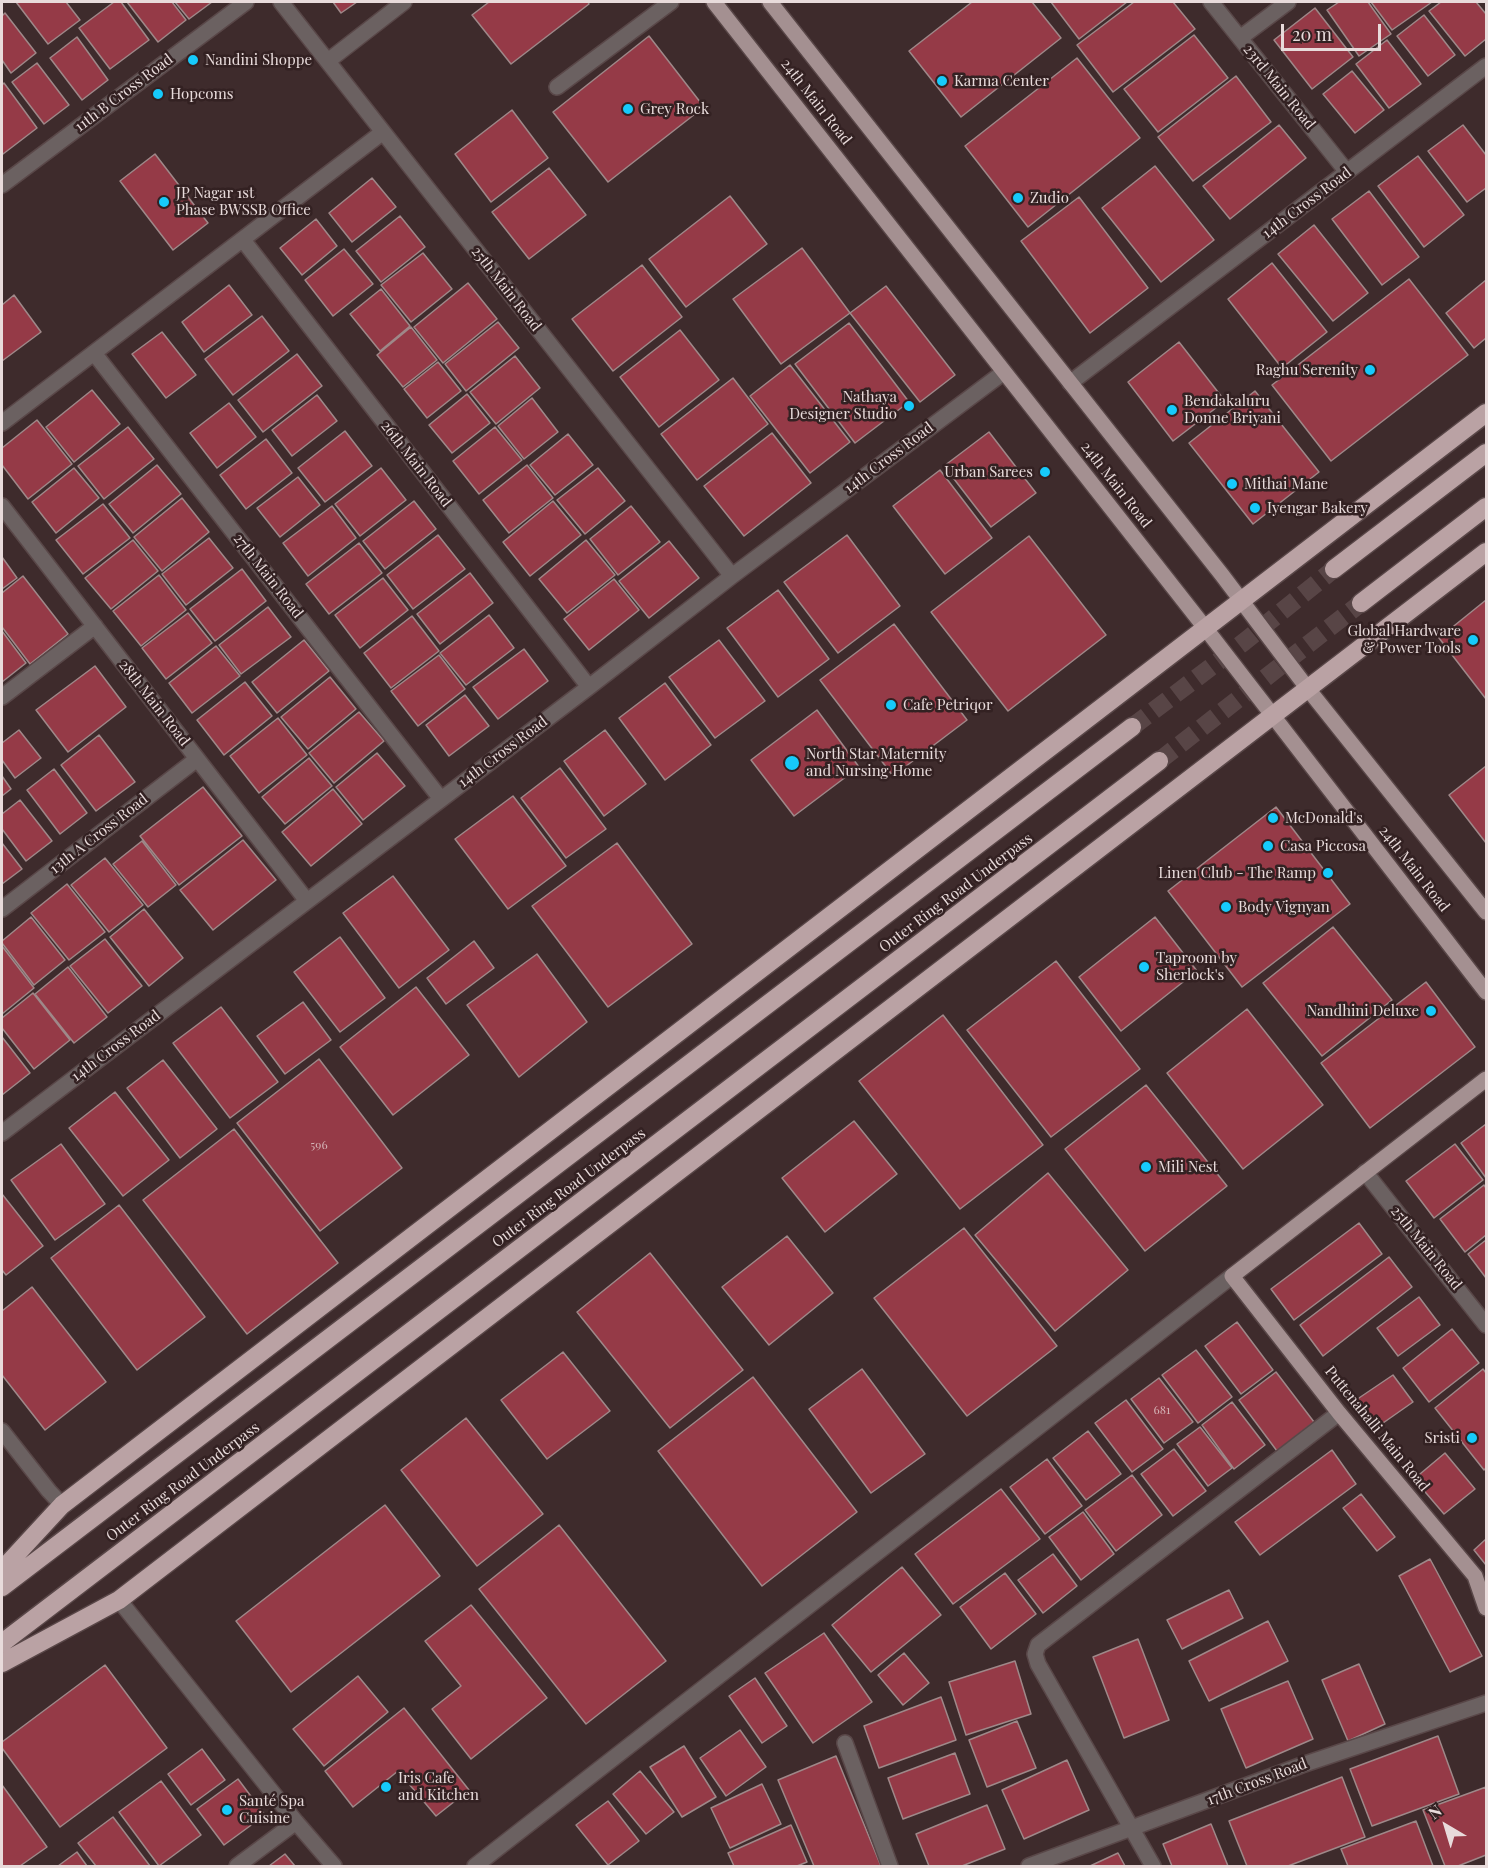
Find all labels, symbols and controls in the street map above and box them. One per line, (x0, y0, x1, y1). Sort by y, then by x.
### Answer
scale bar (1284, 12, 1384, 50)
text: 20 m (1292, 22, 1332, 46)
street label: 23rd Main Road (1239, 41, 1319, 133)
street label: 11th B Cross Road (71, 50, 177, 136)
place label: Nandini Shoppe (205, 51, 312, 69)
marker: Nandini Shoppe (186, 53, 200, 67)
street label: 24th Main Road (777, 55, 855, 149)
place label: Karma Center (954, 72, 1049, 90)
marker: Karma Center (935, 74, 949, 88)
place label: Hopcoms (170, 85, 234, 103)
marker: Hopcoms (151, 87, 165, 101)
place label: Grey Rock (640, 100, 709, 118)
marker: Grey Rock (621, 102, 635, 116)
street label: 14th Cross Road (1259, 164, 1355, 242)
place label: JP Nagar 1st Phase BWSSB Office (176, 184, 311, 219)
place label: Zudio (1030, 189, 1069, 207)
marker: Zudio (1011, 191, 1025, 205)
marker: JP Nagar 1st Phase BWSSB Office (157, 195, 171, 209)
street label: 25th Main Road (467, 243, 545, 335)
place label: Raghu Serenity (1256, 361, 1358, 379)
marker: Raghu Serenity (1363, 363, 1377, 377)
place label: Nathaya Designer Studio (789, 388, 897, 423)
place label: Bendakaluru Donne Briyani (1184, 392, 1281, 427)
marker: Nathaya Designer Studio (902, 399, 916, 413)
marker: Bendakaluru Donne Briyani (1165, 403, 1179, 417)
street label: 26th Main Road (377, 417, 455, 511)
street label: 14th Cross Road (841, 419, 937, 497)
street label: 24th Main Road (1077, 438, 1155, 532)
place label: Urban Sarees (944, 463, 1033, 481)
marker: Urban Sarees (1038, 465, 1052, 479)
place label: Mithai Mane (1244, 475, 1328, 493)
marker: Mithai Mane (1225, 477, 1239, 491)
place label: Iyengar Bakery (1267, 499, 1368, 517)
marker: Iyengar Bakery (1248, 501, 1262, 515)
street label: 27th Main Road (229, 530, 307, 622)
place label: Global Hardware & Power Tools (1347, 622, 1461, 657)
marker: Global Hardware & Power Tools (1466, 633, 1480, 647)
street label: 28th Main Road (115, 656, 193, 750)
place label: Cafe Petriqor (903, 696, 993, 714)
marker: Cafe Petriqor (884, 698, 898, 712)
street label: 14th Cross Road (455, 713, 551, 791)
place label: North Star Maternity and Nursing Home (806, 745, 947, 780)
marker: North Star Maternity and Nursing Home (783, 754, 801, 772)
street label: 13th A Cross Road (46, 790, 152, 878)
place label: McDonald's (1285, 809, 1363, 827)
marker: McDonald's (1266, 811, 1280, 825)
street label: 24th Main Road (1375, 822, 1453, 916)
street label: Outer Ring Road Underpass (876, 830, 1036, 956)
place label: Casa Piccosa (1280, 837, 1366, 855)
marker: Casa Piccosa (1261, 839, 1275, 853)
place label: Linen Club - The Ramp (1158, 864, 1316, 882)
marker: Linen Club - The Ramp (1321, 866, 1335, 880)
place label: Body Vignyan (1238, 898, 1330, 916)
marker: Body Vignyan (1219, 900, 1233, 914)
place label: Taproom by Sherlock's (1156, 949, 1237, 984)
marker: Taproom by Sherlock's (1137, 960, 1151, 974)
place label: Nandhini Deluxe (1307, 1002, 1419, 1020)
marker: Nandhini Deluxe (1424, 1004, 1438, 1018)
street label: 14th Cross Road (68, 1007, 164, 1085)
street label: Outer Ring Road Underpass (489, 1125, 649, 1251)
house number: 596 (310, 1138, 328, 1152)
place label: Mili Nest (1158, 1158, 1218, 1176)
marker: Mili Nest (1139, 1160, 1153, 1174)
street label: 25th Main Road (1387, 1202, 1465, 1294)
street label: Puttenahalli Main Road (1321, 1363, 1433, 1495)
house number: 681 (1154, 1403, 1170, 1417)
street label: Outer Ring Road Underpass (103, 1419, 263, 1545)
place label: Sristi (1424, 1429, 1460, 1447)
marker: Sristi (1465, 1431, 1479, 1445)
street label: 17th Cross Road (1204, 1755, 1310, 1809)
place label: Iris Cafe and Kitchen (398, 1769, 479, 1804)
marker: Iris Cafe and Kitchen (379, 1780, 393, 1794)
place label: Santé Spa Cuisine (239, 1792, 304, 1827)
north arrow (1416, 1796, 1476, 1856)
text: N (1424, 1800, 1446, 1823)
marker: Santé Spa Cuisine (220, 1803, 234, 1817)

